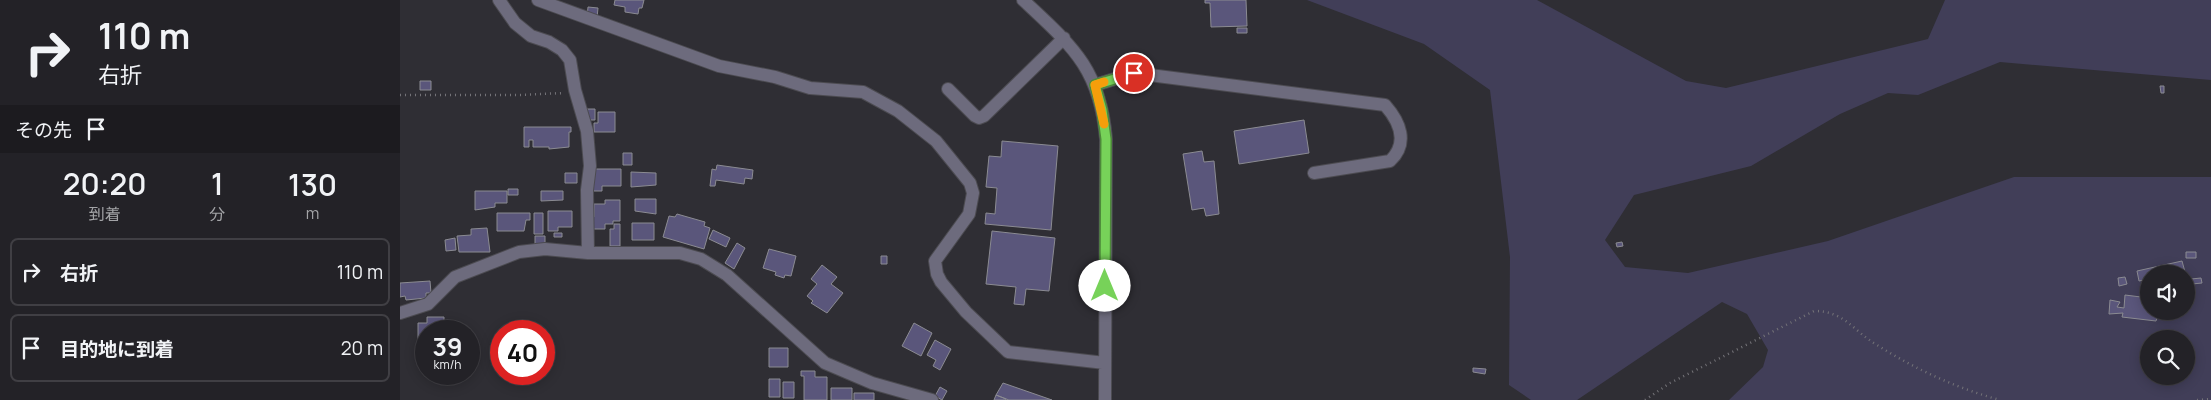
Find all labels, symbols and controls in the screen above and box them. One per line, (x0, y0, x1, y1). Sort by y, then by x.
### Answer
text: 110 m (98, 12, 190, 60)
icon: right (15, 20, 80, 85)
pin (1113, 52, 1155, 94)
icon: arrive (1120, 59, 1148, 87)
text: 右折 (98, 60, 142, 90)
icon: arrive (82, 115, 110, 143)
text: その先 (15, 117, 72, 143)
text: 20:20 (63, 163, 146, 204)
text: 1 (211, 163, 224, 204)
text: 130 (288, 164, 337, 205)
text: m (306, 202, 319, 224)
text: 到着 (89, 203, 121, 225)
text: 分 (209, 203, 225, 225)
icon: right (17, 258, 45, 286)
text: 110 m (337, 259, 383, 285)
position arrow (1078, 259, 1130, 311)
text: 右折 (60, 260, 98, 286)
map controls (2140, 265, 2195, 385)
button: sound (2140, 265, 2195, 320)
speed limit sign: 40 (490, 320, 555, 385)
text: 39 (432, 329, 463, 364)
button: search (2140, 330, 2195, 385)
icon: arrive (17, 334, 45, 362)
text: 20 m (341, 335, 383, 361)
text: 目的地に到着 (60, 336, 174, 362)
text: km/h (434, 356, 461, 373)

